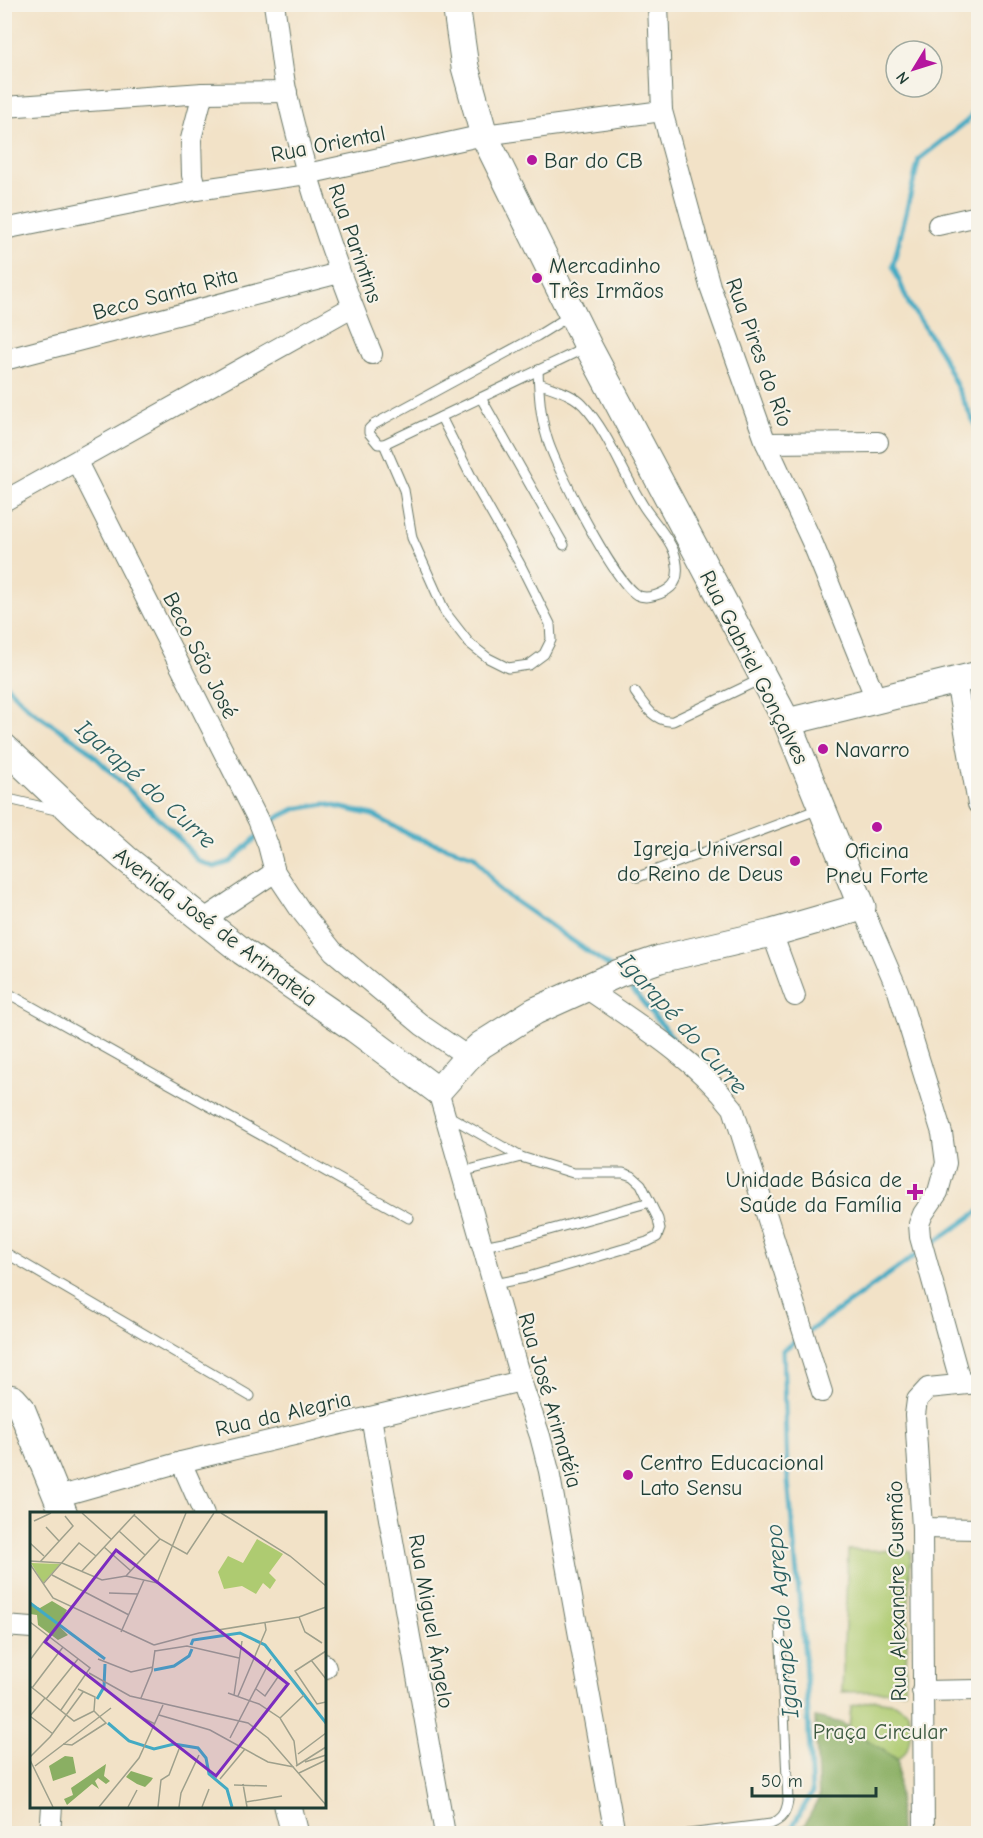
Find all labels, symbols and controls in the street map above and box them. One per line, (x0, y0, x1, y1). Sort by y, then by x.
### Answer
north arrow (884, 39, 944, 99)
text: N (893, 68, 913, 87)
street label: Rua Oriental (269, 120, 388, 168)
place label: Bar do CB (544, 148, 643, 174)
marker: Bar do CB (525, 153, 539, 167)
street label: Rua Parintins (323, 180, 388, 306)
place label: Mercadinho Três Irmãos (549, 253, 664, 304)
street label: Beco Santa Rita (90, 262, 241, 326)
marker: Mercadinho Três Irmãos (530, 271, 544, 285)
street label: Rua Pires do Río (720, 274, 798, 430)
street label: Rua Gabriel Gonçalves (694, 566, 814, 769)
street label: Beco São José (157, 588, 243, 723)
water label: Igarapé do Curre (69, 713, 222, 854)
place label: Navarro (835, 737, 910, 763)
marker: Navarro (816, 742, 830, 756)
marker: Oficina Pneu Forte (870, 820, 884, 834)
place label: Igreja Universal do Reino de Deus (617, 836, 783, 887)
place label: Oficina Pneu Forte (826, 838, 928, 889)
street label: Avenida José de Arimateia (108, 842, 322, 1012)
marker: Igreja Universal do Reino de Deus (788, 854, 802, 868)
water label: Igarapé do Curre (612, 947, 753, 1100)
place label: Unidade Básica de Saúde da Família (725, 1167, 902, 1218)
marker: Unidade Básica de Saúde da Família (906, 1183, 924, 1201)
street label: Rua José Arimatéia (513, 1310, 587, 1491)
street label: Rua da Alegria (213, 1386, 354, 1442)
place label: Centro Educacional Lato Sensu (640, 1450, 824, 1501)
marker: Centro Educacional Lato Sensu (621, 1468, 635, 1482)
street label: Rua Alexandre Gusmão (882, 1480, 912, 1702)
inset map (30, 1512, 326, 1808)
water label: Igarapé do Agrepo (760, 1523, 805, 1720)
street label: Rua Miguel Ângelo (403, 1532, 459, 1710)
park label: Praça Circular (813, 1719, 948, 1745)
scale bar (752, 1760, 876, 1798)
text: 50 m (761, 1771, 803, 1792)

